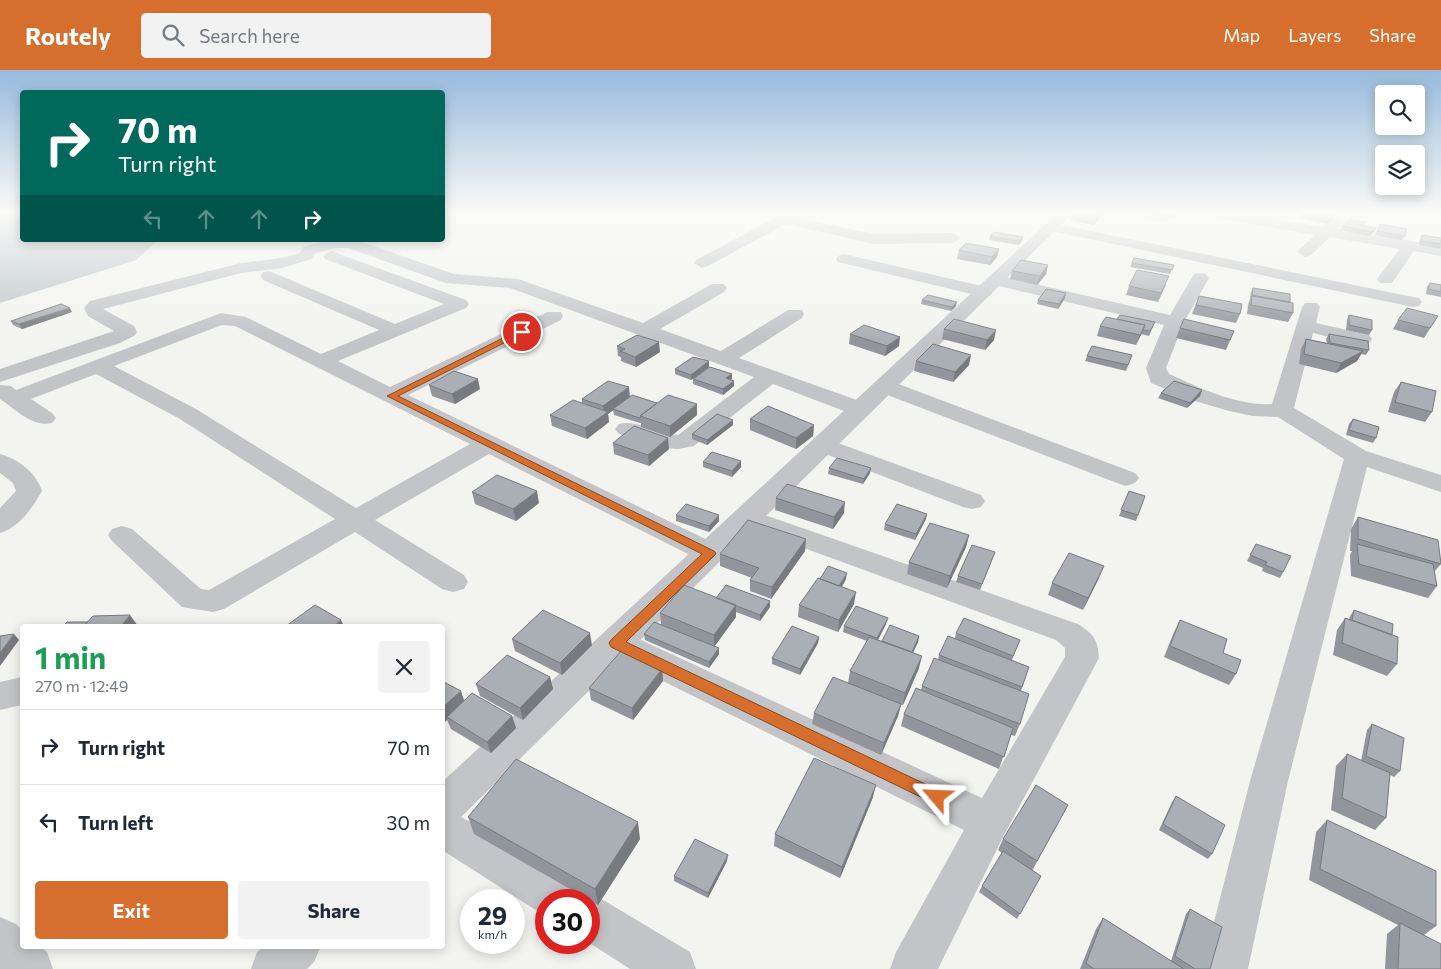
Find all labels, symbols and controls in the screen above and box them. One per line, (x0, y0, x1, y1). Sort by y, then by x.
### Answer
search box (141, 13, 491, 58)
text: Routely (25, 21, 111, 50)
icon: search (159, 21, 187, 49)
text: Search here (199, 24, 300, 47)
text: Map (1223, 24, 1260, 46)
text: Layers (1288, 24, 1341, 46)
text: Share (1369, 24, 1416, 46)
map controls (1375, 85, 1425, 195)
button: search (1375, 85, 1425, 135)
text: 70 m (118, 107, 198, 150)
icon: right (35, 110, 100, 175)
button: layers (1375, 145, 1425, 195)
text: Turn right (118, 150, 216, 177)
icon: left (139, 205, 167, 233)
icon: ahead (192, 205, 220, 233)
icon: ahead (245, 205, 273, 233)
icon: right (298, 205, 326, 233)
pin (501, 311, 543, 353)
icon: arrive (508, 318, 536, 346)
text: 1 min (35, 638, 106, 675)
button: close (378, 641, 430, 693)
text: 270 m · 12:49 (35, 676, 128, 695)
icon: right (35, 733, 63, 761)
text: Turn right (78, 736, 165, 759)
text: 70 m (387, 736, 430, 759)
position arrow (910, 770, 962, 822)
icon: left (35, 808, 63, 836)
text: Turn left (78, 811, 153, 834)
text: 30 m (387, 811, 430, 834)
button: Exit (35, 881, 228, 939)
button: Share (238, 881, 430, 939)
speed limit sign: 30 (535, 889, 600, 954)
text: 29 (478, 900, 507, 930)
text: km/h (478, 927, 507, 941)

